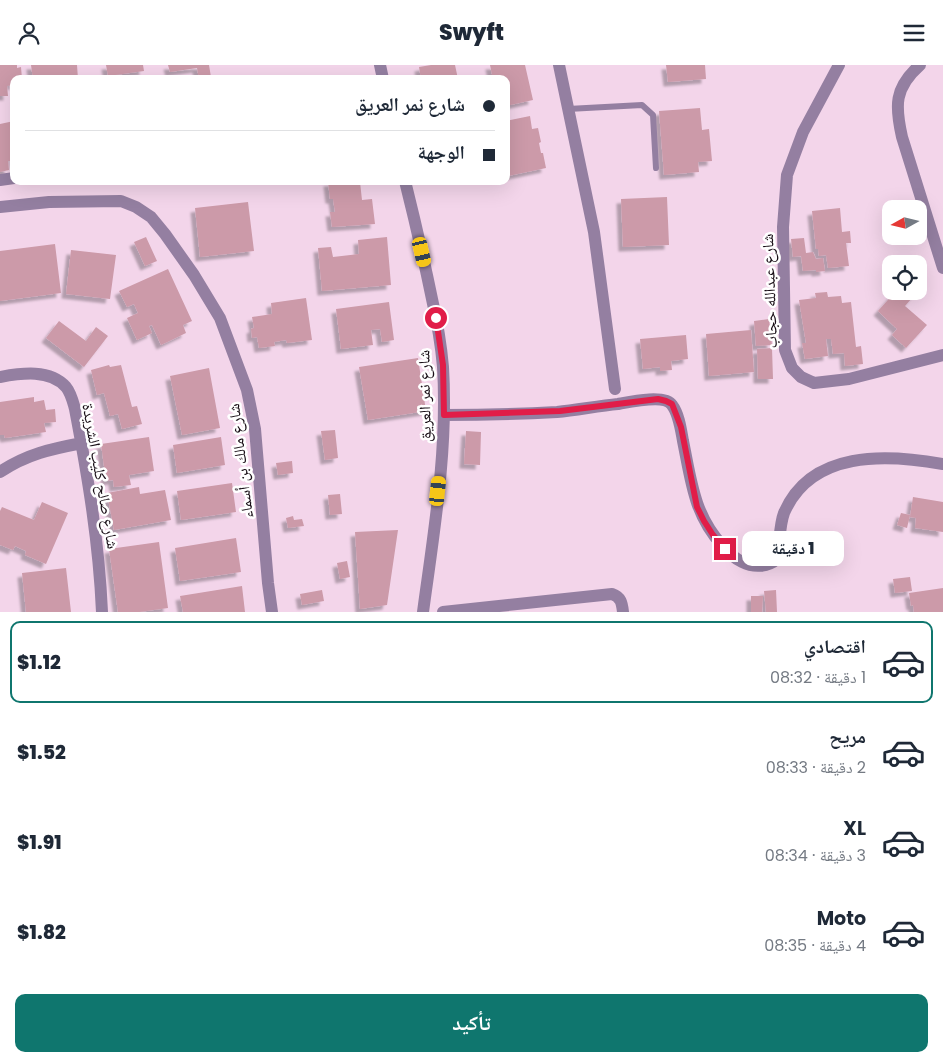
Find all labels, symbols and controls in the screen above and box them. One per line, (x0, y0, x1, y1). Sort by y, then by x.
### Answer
text: Swyft (439, 17, 504, 48)
icon: person (15, 19, 43, 47)
icon: menu (900, 19, 928, 47)
text: شارع نمر العريق (355, 91, 465, 118)
text: الوجهة (417, 139, 465, 166)
north arrow (882, 200, 928, 245)
map controls (882, 200, 927, 300)
street label: شارع عبدالله حجاب (756, 233, 783, 349)
car (411, 236, 432, 268)
button: locate (882, 255, 927, 300)
route start (425, 307, 447, 329)
street label: شارع نمر العريق (412, 350, 437, 442)
street label: شارع صالح كليب الشريدة (76, 402, 125, 551)
street label: شارع مالك بن أسماء (222, 402, 259, 520)
car (428, 475, 447, 507)
callout: 1 دقيقة (742, 531, 845, 567)
text: 1 دقيقة (772, 537, 814, 560)
route end (714, 538, 736, 560)
text: اقتصادي (804, 633, 866, 660)
icon: car (881, 640, 926, 685)
text: $1.12 (17, 649, 61, 676)
text: 1 دقيقة · 08:32 (770, 666, 866, 689)
text: مريح (829, 723, 866, 750)
icon: car (881, 730, 926, 775)
text: $1.52 (17, 739, 66, 766)
text: 2 دقيقة · 08:33 (766, 756, 866, 779)
text: XL (843, 815, 866, 842)
icon: car (881, 820, 926, 865)
text: $1.91 (17, 829, 62, 856)
text: 3 دقيقة · 08:34 (765, 844, 866, 867)
text: Moto (817, 905, 866, 932)
icon: car (881, 910, 926, 955)
text: $1.82 (17, 919, 66, 946)
text: 4 دقيقة · 08:35 (764, 934, 866, 957)
button: تأكيد (15, 994, 928, 1052)

